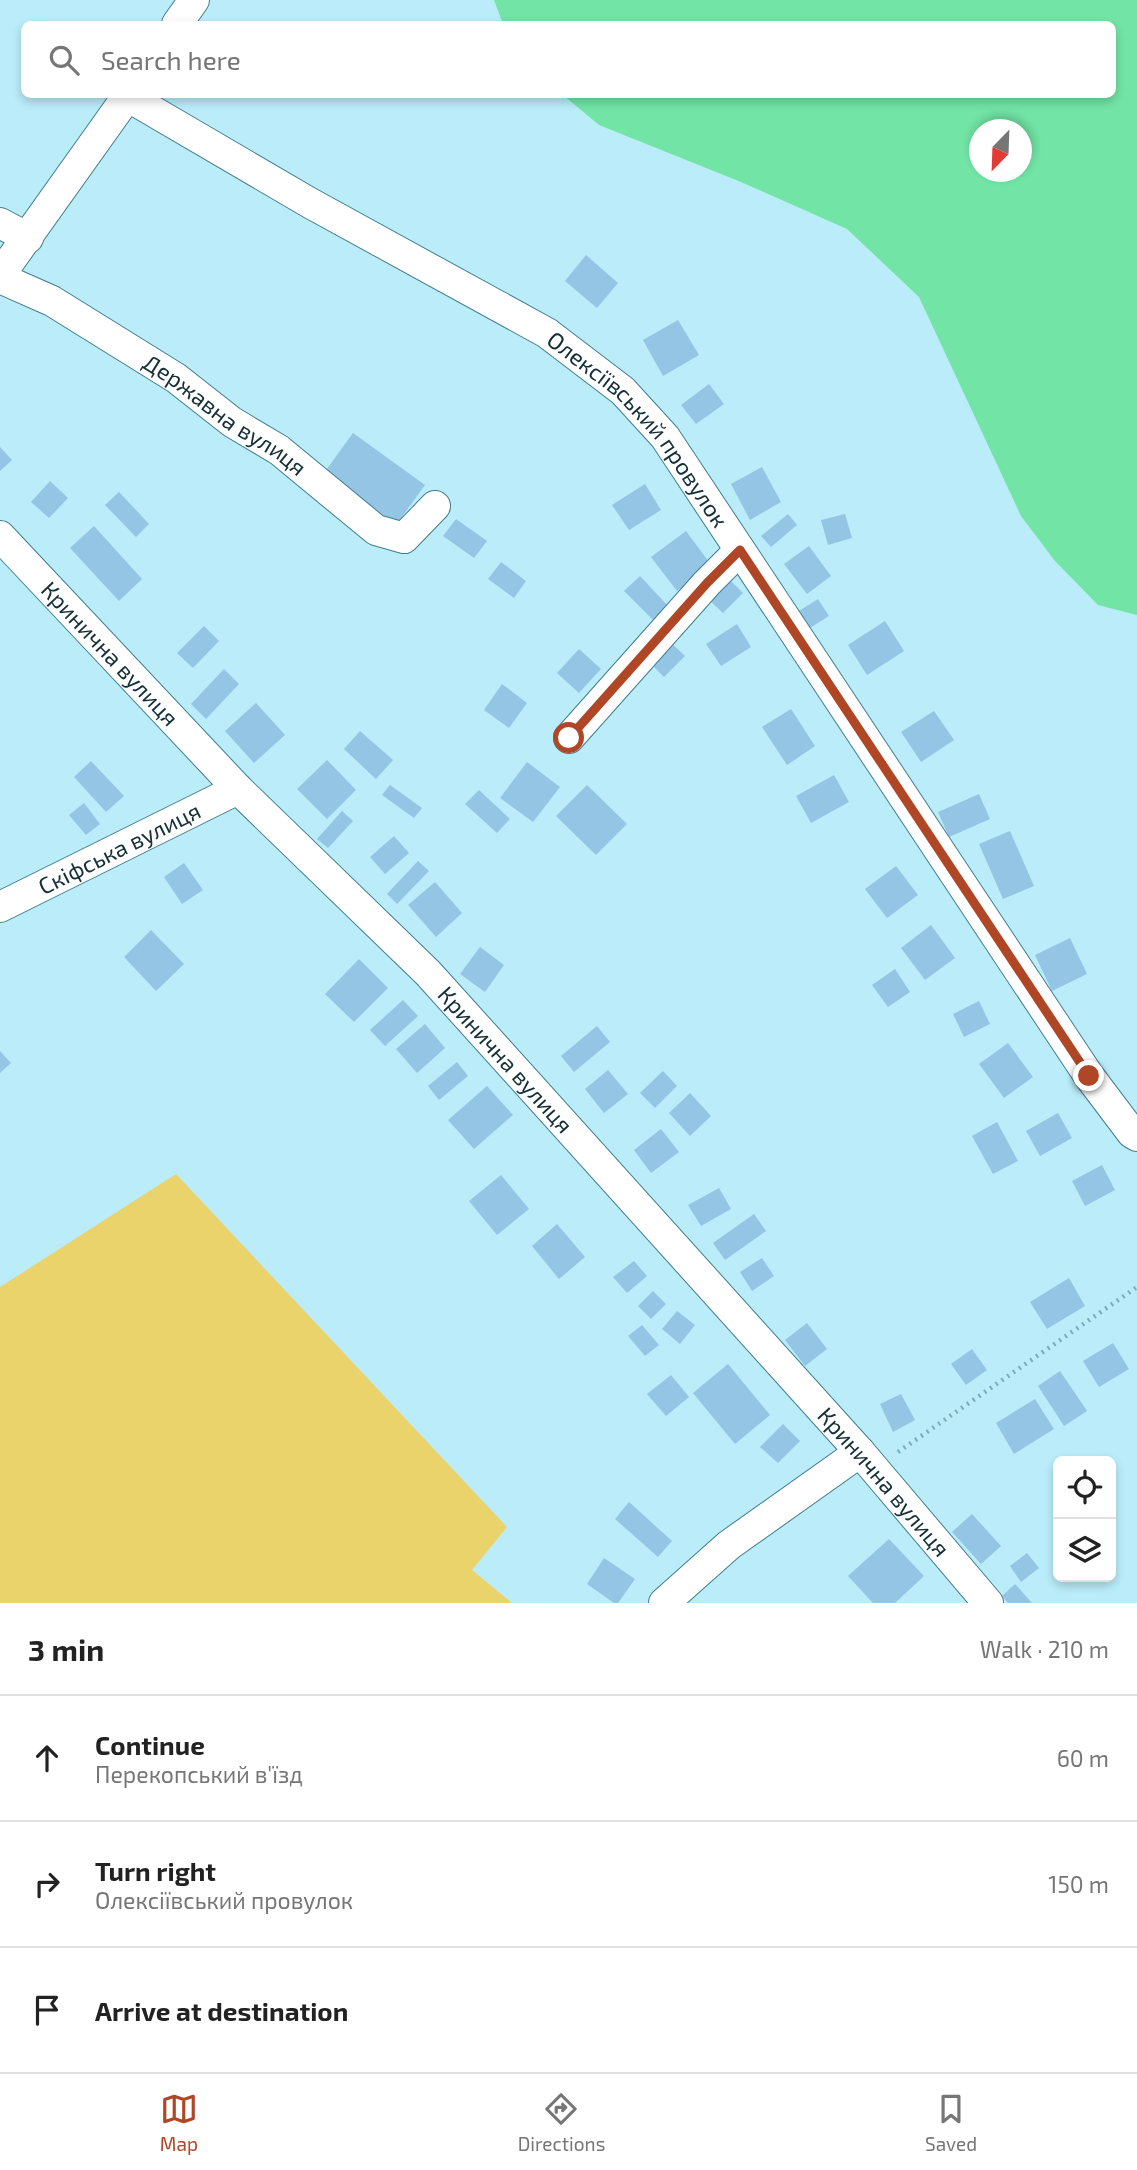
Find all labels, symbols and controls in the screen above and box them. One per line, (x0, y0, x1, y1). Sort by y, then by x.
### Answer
search box (21, 21, 1116, 98)
icon: search (45, 41, 83, 79)
text: Search here (101, 44, 241, 75)
north arrow (969, 119, 1032, 182)
street label: Олексіївський провулок (542, 325, 735, 532)
street label: Державна вулиця (138, 347, 313, 481)
street label: Кринична вулиця (36, 575, 185, 731)
route start (553, 722, 584, 753)
street label: Скіфська вулиця (33, 796, 205, 900)
street label: Кринична вулиця (432, 980, 579, 1138)
route end (1073, 1060, 1104, 1091)
street label: Кринична вулиця (812, 1401, 956, 1562)
map controls (1053, 1456, 1116, 1582)
button: locate (1053, 1456, 1116, 1519)
button: layers (1053, 1519, 1116, 1582)
text: 3 min (28, 1631, 104, 1667)
text: Walk · 210 m (980, 1635, 1109, 1663)
text: Continue (95, 1729, 205, 1760)
icon: ahead (28, 1739, 66, 1777)
text: 60 m (1057, 1744, 1109, 1772)
text: Перекопський в'їзд (95, 1760, 303, 1788)
text: Turn right (95, 1855, 216, 1886)
icon: right (28, 1865, 66, 1903)
text: 150 m (1048, 1870, 1109, 1898)
text: Олексіївський провулок (95, 1886, 353, 1914)
icon: arrive (28, 1991, 66, 2029)
text: Arrive at destination (95, 1995, 348, 2026)
tab: Map (160, 2090, 198, 2155)
tab: Directions (518, 2090, 605, 2155)
tab: Saved (925, 2090, 977, 2155)

